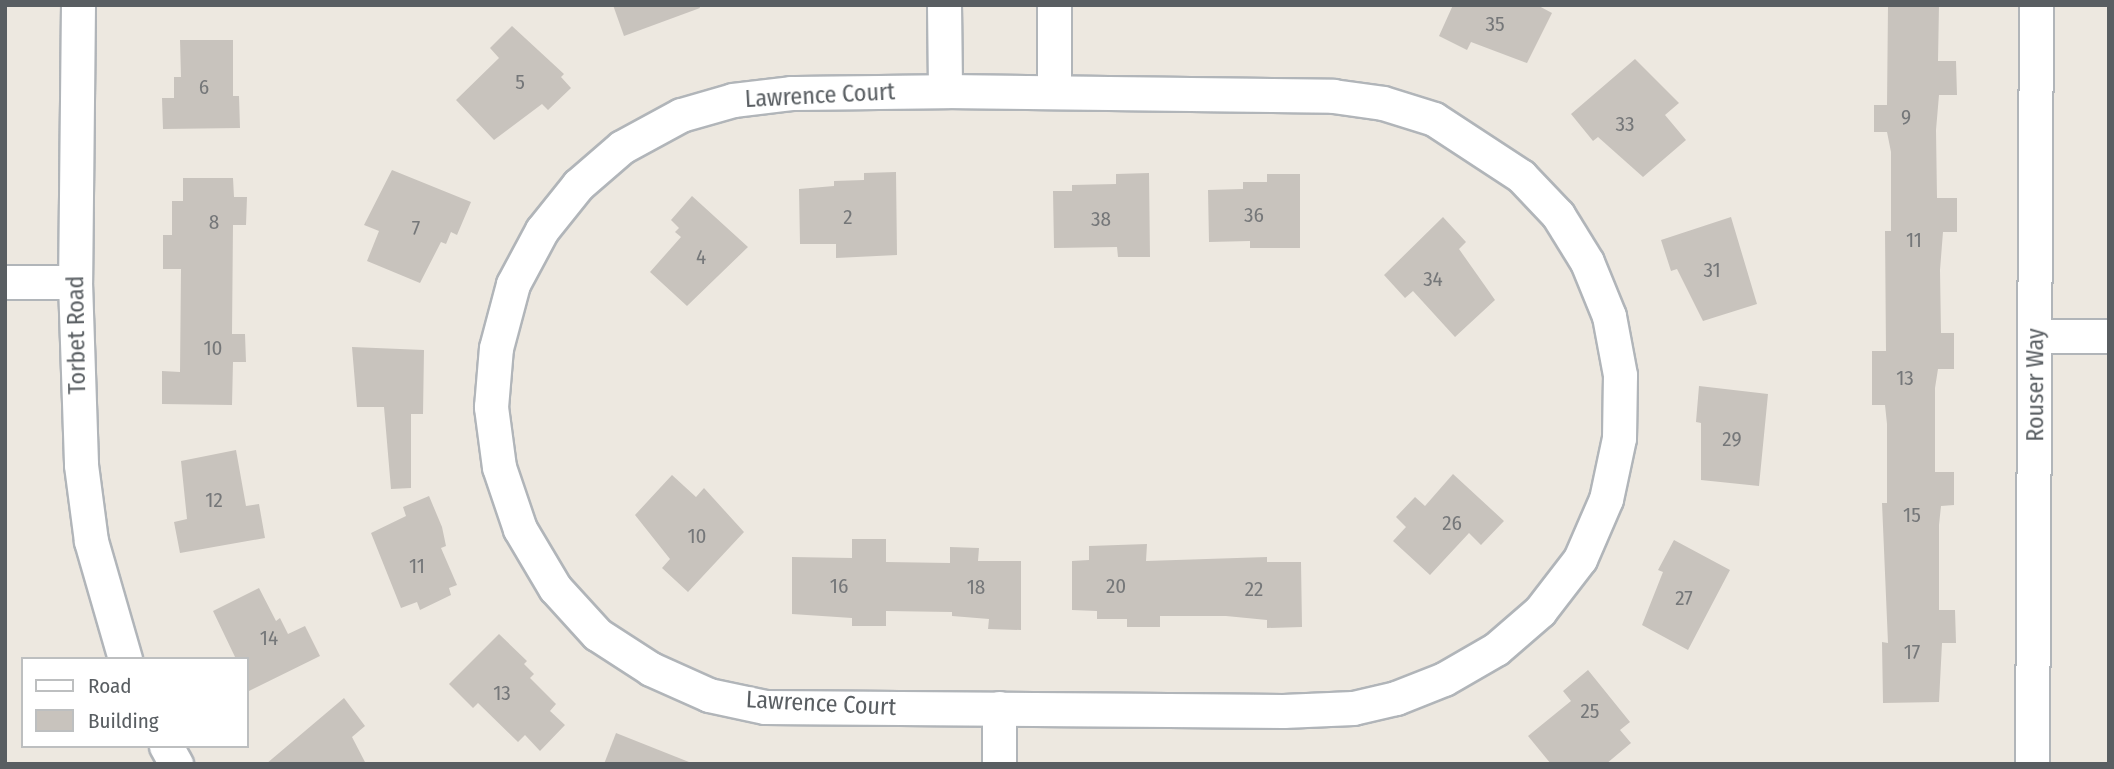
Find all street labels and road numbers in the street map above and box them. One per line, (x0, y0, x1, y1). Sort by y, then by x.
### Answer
street label: Lawrence Court (744, 78, 896, 114)
street label: Torbet Road (62, 275, 92, 395)
street label: Rouser Way (2022, 328, 2050, 442)
street label: Lawrence Court (745, 686, 897, 722)

